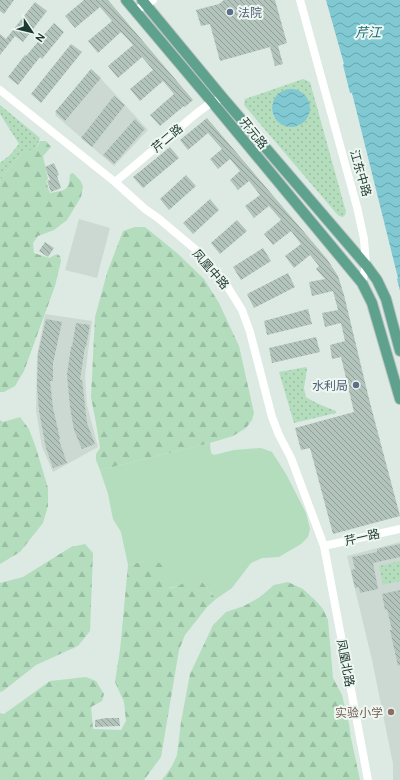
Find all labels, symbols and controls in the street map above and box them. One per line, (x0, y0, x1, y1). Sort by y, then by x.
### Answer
place label: 法院 (238, 5, 262, 20)
marker: 法院 (225, 7, 235, 17)
north arrow (12, 12, 52, 52)
water label: 芹江 (355, 24, 383, 40)
text: N (32, 31, 48, 45)
street label: 开元路 (237, 114, 271, 152)
street label: 芹二路 (148, 121, 186, 155)
street label: 江东中路 (347, 148, 375, 198)
street label: 凤凰中路 (190, 246, 232, 292)
place label: 水利局 (312, 378, 348, 393)
marker: 水利局 (351, 380, 361, 390)
street label: 芹一路 (343, 526, 381, 548)
street label: 凤凰北路 (334, 638, 358, 688)
place label: 实验小学 (335, 705, 383, 720)
marker: 实验小学 (386, 707, 396, 717)

